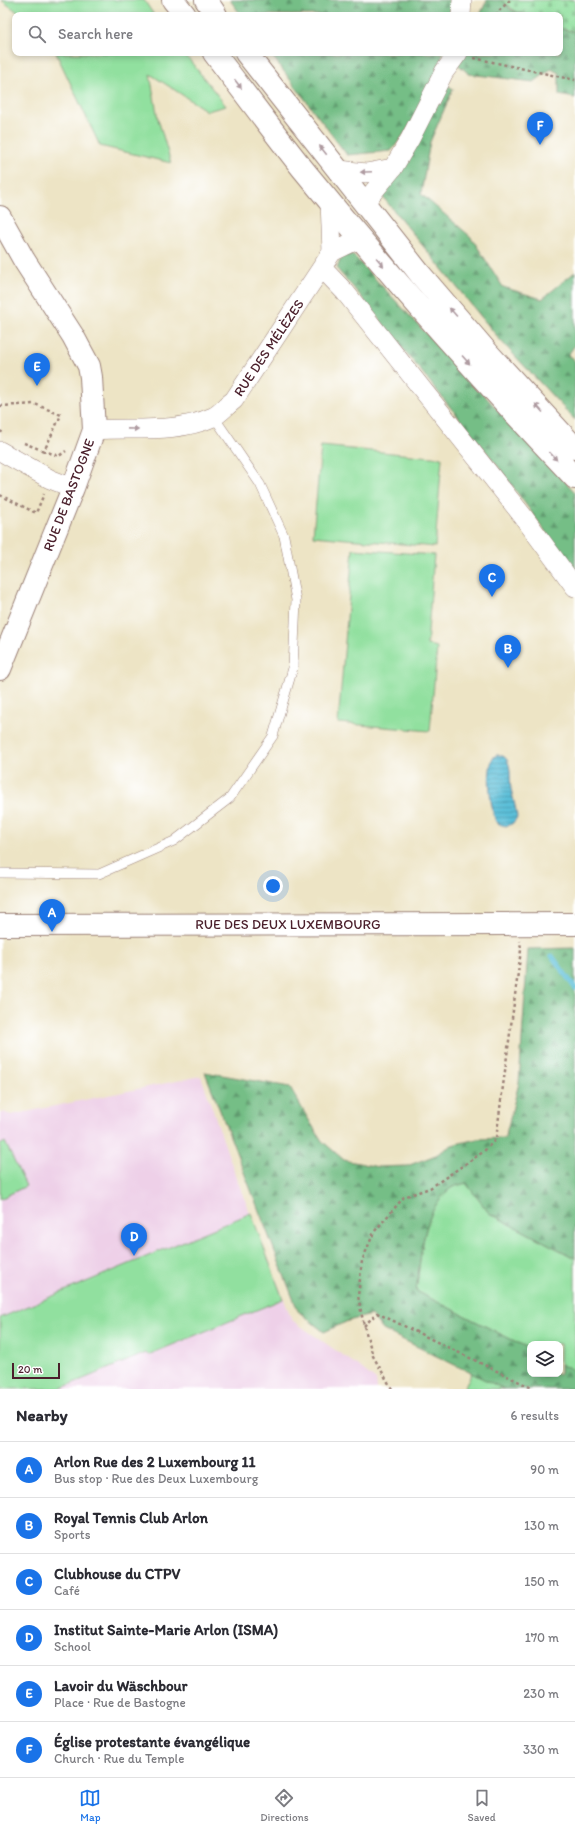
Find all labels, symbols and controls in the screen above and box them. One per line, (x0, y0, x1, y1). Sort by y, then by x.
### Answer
search box (12, 12, 563, 56)
icon: search (26, 23, 48, 45)
text: Search here (58, 25, 133, 43)
one-way arrow (234, 79, 242, 89)
pin: F (527, 112, 553, 145)
one-way arrow (318, 144, 327, 155)
one-way arrow (360, 168, 372, 175)
one-way arrow (376, 256, 385, 267)
street label: RUE DES MÉLÈZES (230, 296, 308, 400)
one-way arrow (448, 306, 457, 317)
pin: E (24, 353, 50, 386)
one-way arrow (461, 355, 470, 365)
one-way arrow (535, 404, 544, 413)
one-way arrow (127, 425, 139, 432)
street label: RUE DE BASTOGNE (40, 436, 98, 554)
one-way arrow (549, 451, 558, 461)
pin: C (479, 564, 505, 597)
pin: B (495, 635, 521, 668)
your location (263, 876, 283, 896)
pin: A (39, 899, 65, 932)
street label: RUE DES DEUX LUXEMBOURG (195, 916, 381, 933)
pin: D (121, 1223, 147, 1256)
map controls (527, 1341, 563, 1377)
button: layers (527, 1341, 563, 1377)
scale bar (12, 1361, 60, 1380)
text: 20 m (18, 1363, 42, 1376)
text: Nearby (16, 1405, 68, 1425)
text: 6 results (511, 1408, 559, 1423)
text: Arlon Rue des 2 Luxembourg 11 (54, 1453, 256, 1471)
text: A (25, 1462, 33, 1477)
text: 90 m (530, 1462, 559, 1477)
text: Bus stop · Rue des Deux Luxembourg (54, 1471, 258, 1486)
text: Royal Tennis Club Arlon (54, 1509, 208, 1527)
text: B (25, 1518, 33, 1533)
text: 130 m (524, 1518, 559, 1533)
text: Sports (54, 1527, 90, 1542)
text: Clubhouse du CTPV (54, 1565, 180, 1583)
text: C (25, 1574, 33, 1589)
text: 150 m (524, 1574, 559, 1589)
text: Café (54, 1583, 80, 1598)
text: Institut Sainte-Marie Arlon (ISMA) (54, 1621, 278, 1639)
text: D (25, 1630, 33, 1645)
text: 170 m (525, 1630, 559, 1645)
text: School (54, 1639, 91, 1654)
text: Lavoir du Wäschbour (54, 1677, 187, 1695)
text: E (25, 1686, 33, 1701)
text: 230 m (523, 1686, 559, 1701)
text: Place · Rue de Bastogne (54, 1695, 186, 1710)
text: Église protestante évangélique (54, 1733, 250, 1751)
text: F (26, 1742, 32, 1757)
text: 330 m (523, 1742, 559, 1757)
text: Church · Rue du Temple (54, 1751, 184, 1766)
tab: Map (79, 1787, 101, 1824)
tab: Directions (260, 1787, 309, 1824)
tab: Saved (467, 1787, 496, 1824)

